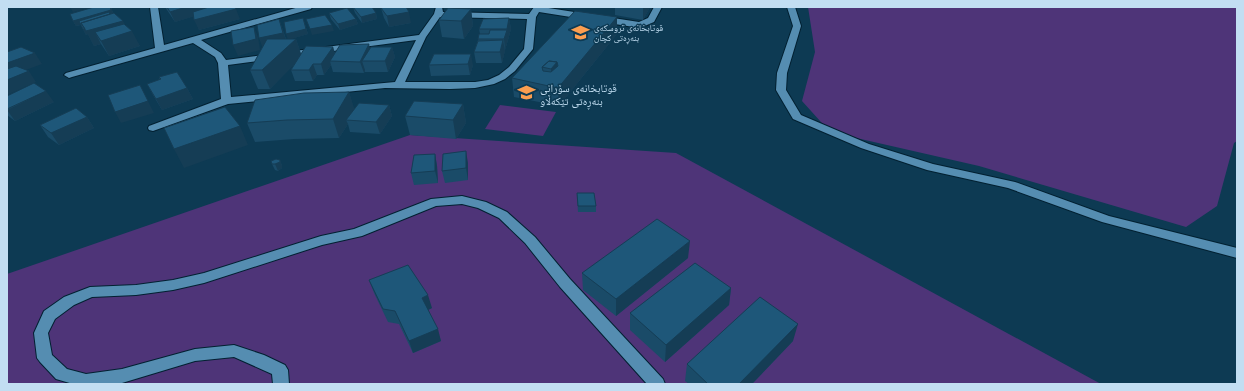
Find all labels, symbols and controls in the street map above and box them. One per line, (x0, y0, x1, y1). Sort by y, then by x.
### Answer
place label: قوتابخانەی تروسکەی بنەڕەتی کچان (594, 21, 663, 44)
school or university icon: قوتابخانەی تروسکەی بنەڕەتی کچان (571, 22, 591, 42)
place label: قوتابخانەی سۆرانی بنەڕەتی تێکەڵاو (540, 80, 617, 110)
school or university icon: قوتابخانەی سۆرانی بنەڕەتی تێکەڵاو (517, 83, 537, 103)

